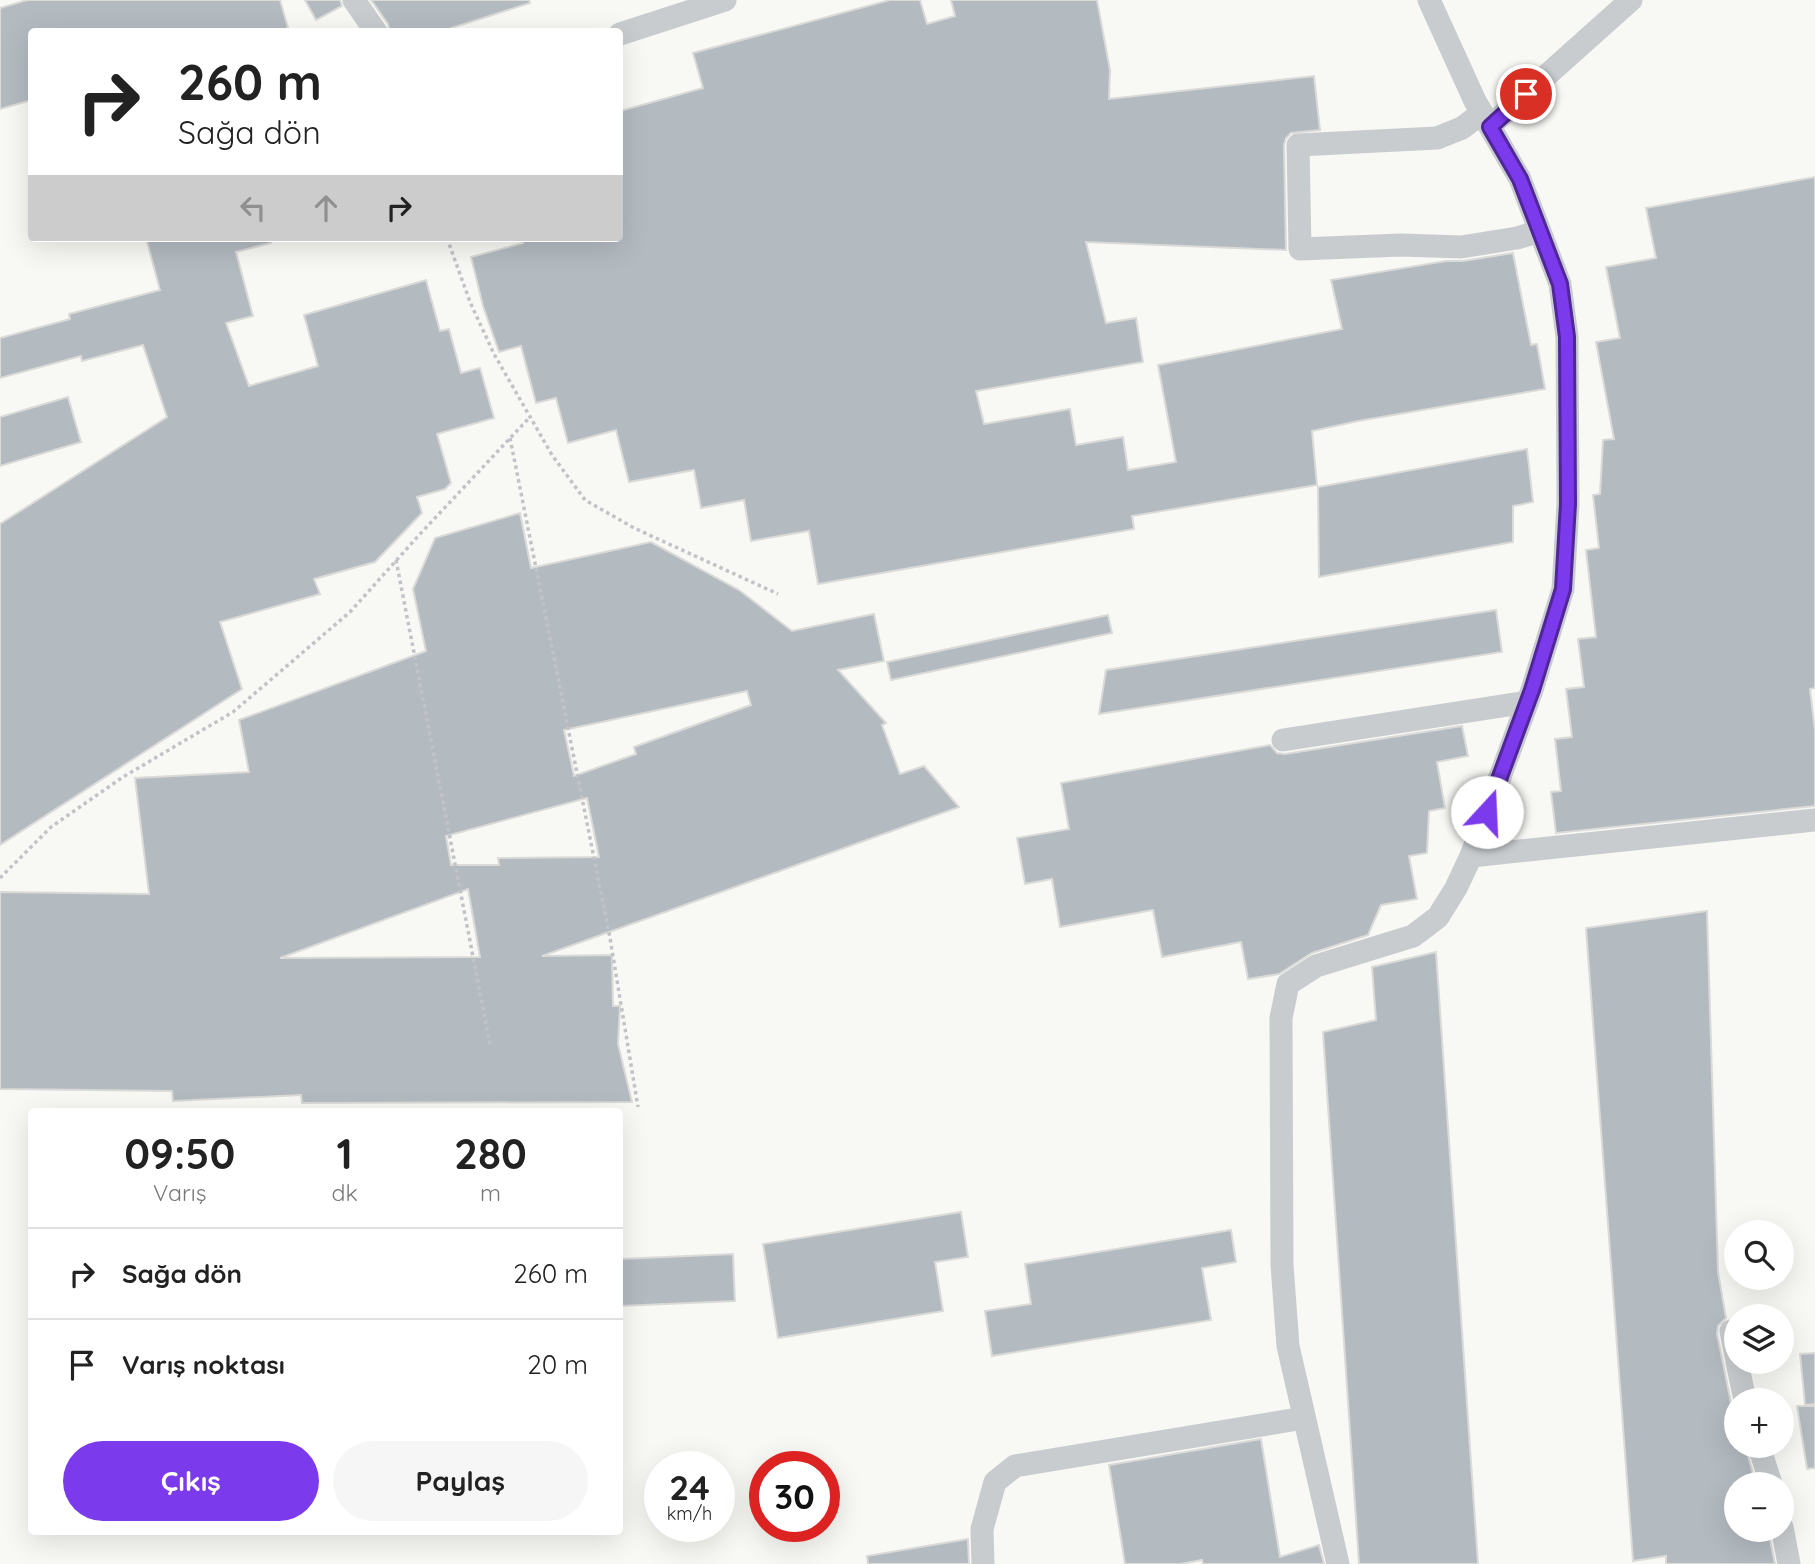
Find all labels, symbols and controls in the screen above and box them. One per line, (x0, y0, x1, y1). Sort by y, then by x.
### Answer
text: 260 m (178, 51, 322, 112)
icon: right (63, 56, 154, 147)
pin (1496, 64, 1556, 124)
icon: arrive (1507, 75, 1545, 113)
text: Sağa dön (178, 112, 321, 152)
icon: left (234, 189, 272, 227)
icon: ahead (307, 189, 345, 227)
icon: right (380, 189, 418, 227)
position arrow (1450, 775, 1524, 849)
text: 09:50 (124, 1127, 235, 1180)
text: 1 (337, 1127, 353, 1180)
text: 280 (454, 1127, 527, 1180)
text: Varış (153, 1178, 207, 1207)
text: dk (332, 1178, 358, 1207)
text: m (480, 1178, 501, 1207)
map controls (1724, 1220, 1794, 1542)
button: search (1724, 1220, 1794, 1290)
icon: right (63, 1255, 101, 1293)
text: Sağa dön (122, 1257, 242, 1290)
text: 260 m (513, 1257, 588, 1290)
button: layers (1724, 1304, 1794, 1374)
icon: arrive (63, 1346, 101, 1384)
text: Varış noktası (122, 1348, 285, 1381)
text: 20 m (527, 1348, 588, 1381)
button: + (1724, 1388, 1794, 1458)
button: Çıkış (63, 1441, 319, 1521)
button: Paylaş (333, 1441, 588, 1521)
speed limit sign: 30 (749, 1451, 840, 1542)
text: 24 (669, 1465, 710, 1509)
button: − (1724, 1472, 1794, 1542)
text: km/h (667, 1502, 712, 1525)

